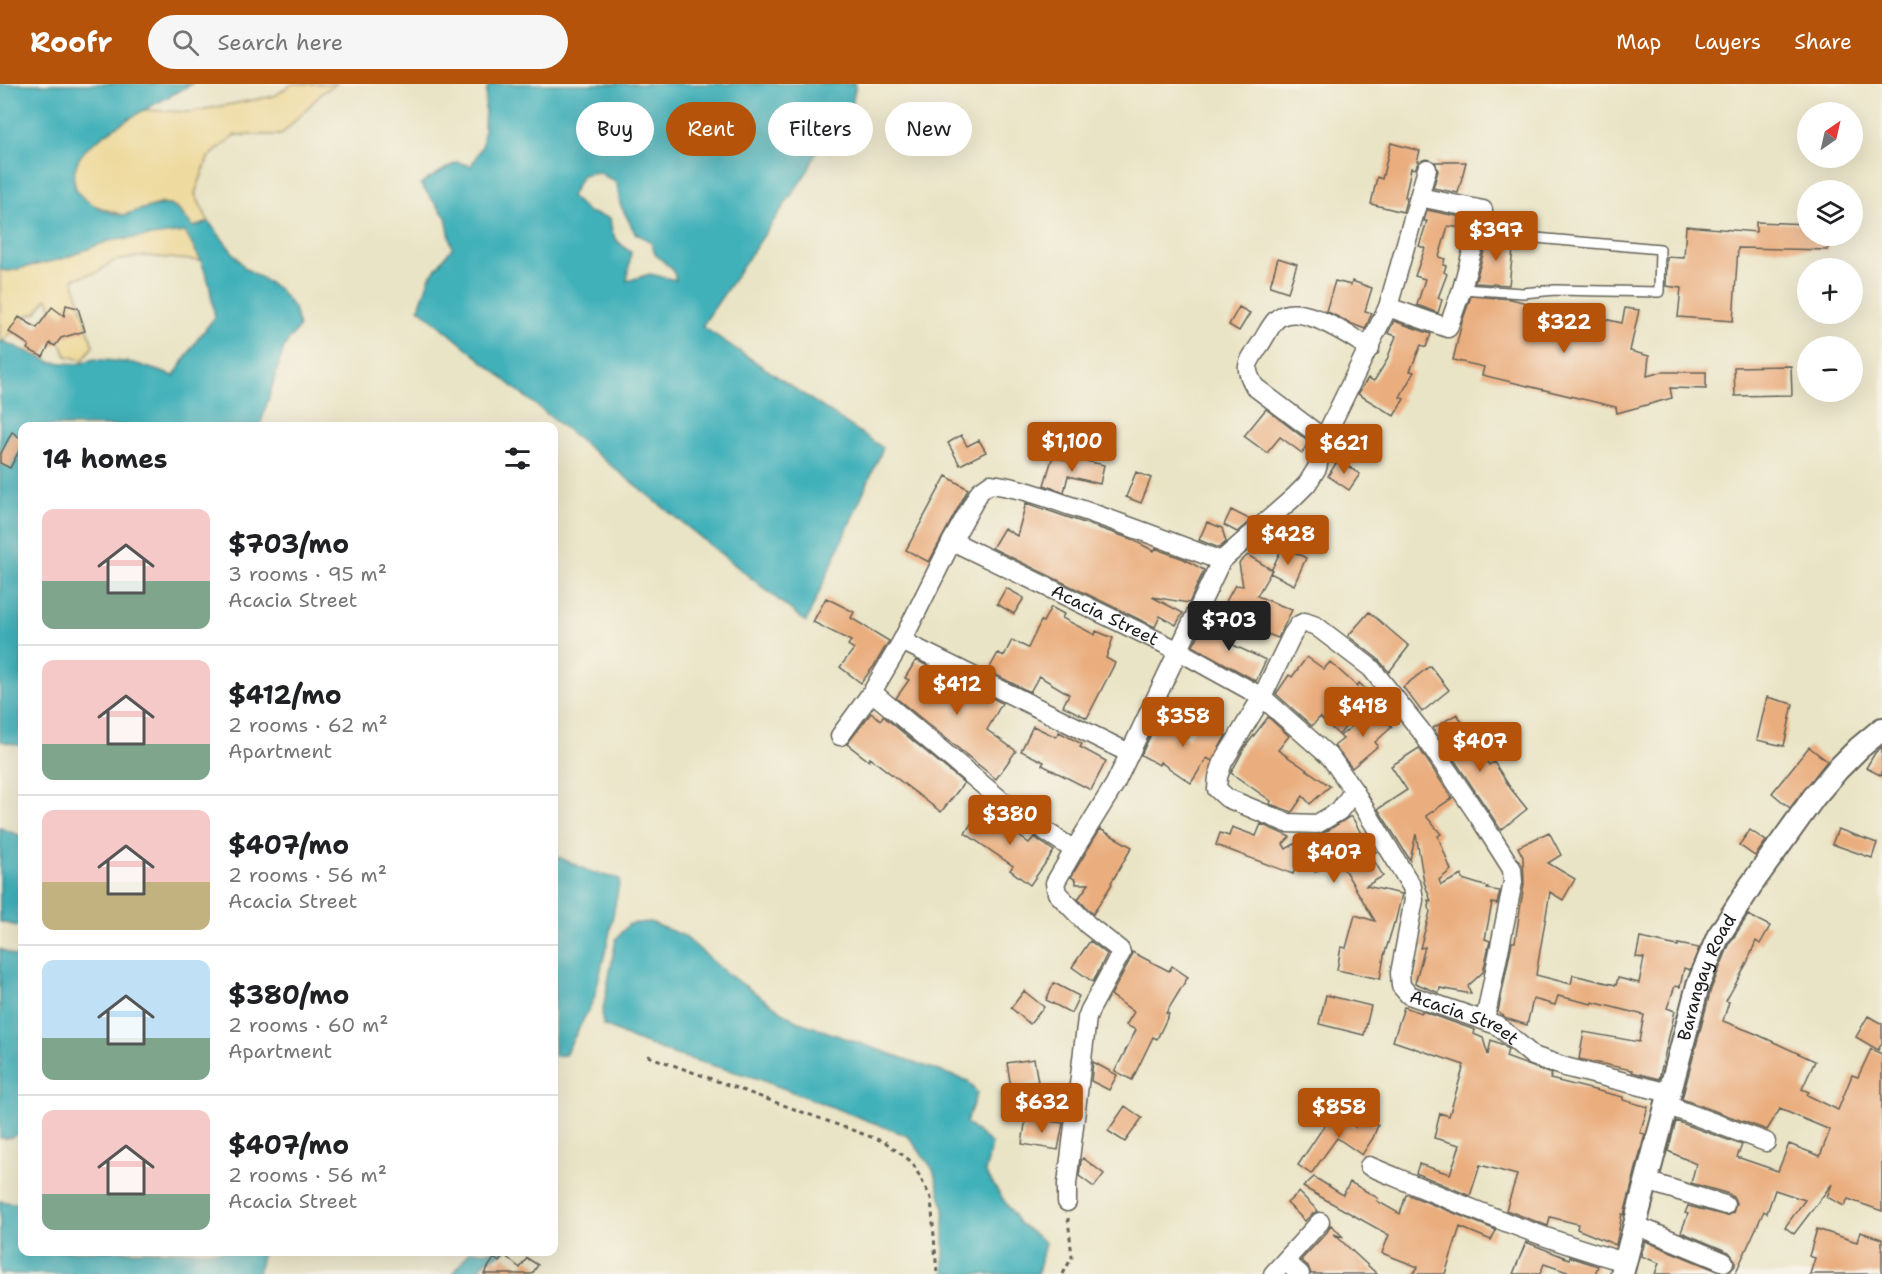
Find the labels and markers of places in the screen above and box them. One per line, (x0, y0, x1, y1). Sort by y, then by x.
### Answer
pin: $397 (1460, 211, 1532, 262)
pin: $322 (1528, 303, 1600, 354)
pin: $1,100 (1023, 422, 1121, 473)
pin: $621 (1308, 424, 1380, 475)
pin: $428 (1252, 515, 1324, 566)
pin: $703 (1193, 601, 1265, 652)
pin: $412 (921, 665, 993, 716)
pin: $418 (1327, 687, 1399, 738)
pin: $358 (1147, 697, 1219, 748)
pin: $407 (1444, 722, 1516, 773)
pin: $380 (974, 795, 1046, 846)
pin: $407 (1298, 833, 1370, 884)
pin: $632 (1006, 1083, 1078, 1134)
pin: $858 (1303, 1088, 1375, 1139)

